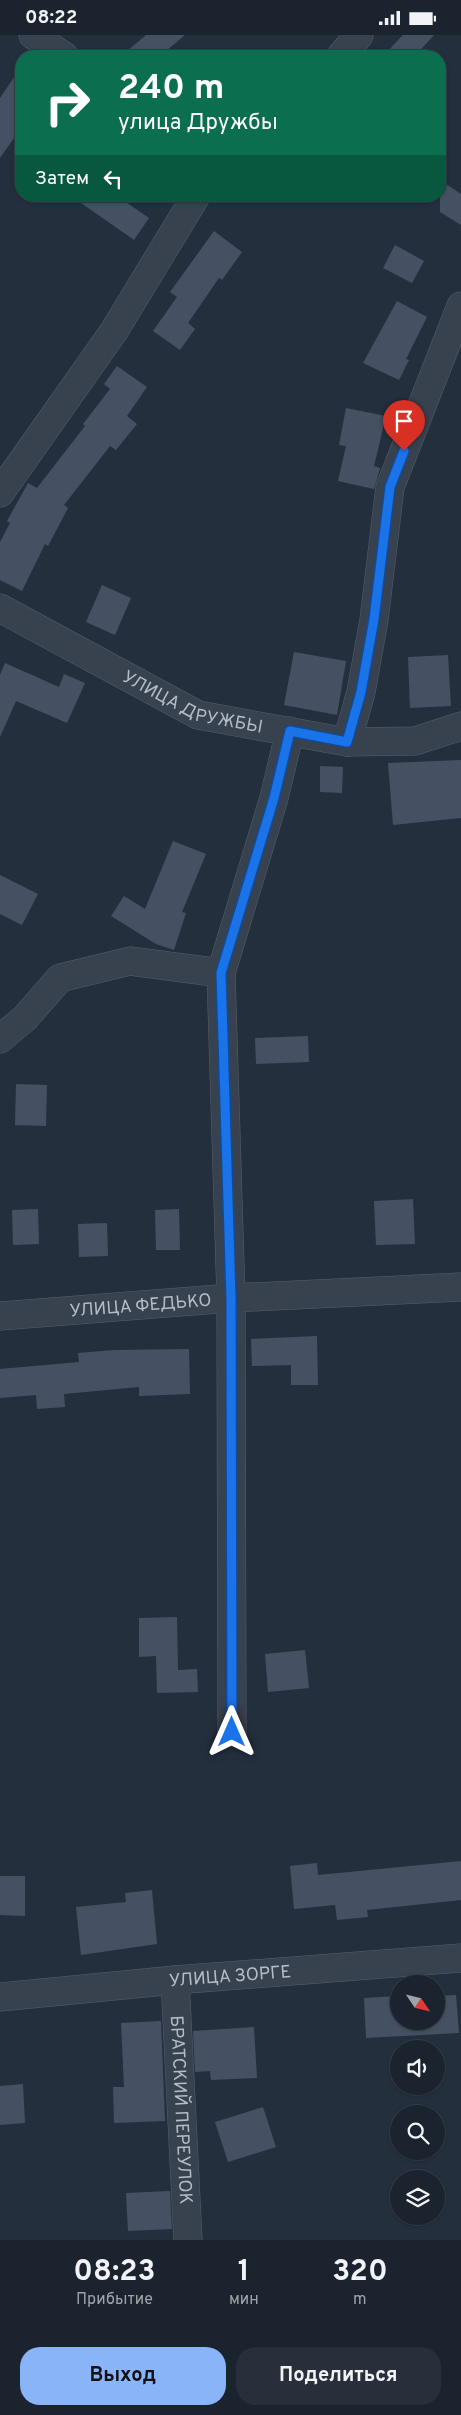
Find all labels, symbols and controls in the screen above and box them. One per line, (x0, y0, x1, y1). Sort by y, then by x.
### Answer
text: 08:22 (25, 6, 77, 30)
text: 240 m (118, 67, 224, 111)
icon: right (35, 70, 100, 135)
text: улица Дружбы (118, 110, 278, 137)
icon: left (99, 165, 127, 193)
text: Затем (35, 167, 89, 191)
pin (383, 400, 425, 451)
icon: arrive (390, 407, 418, 435)
street label: УЛИЦА ДРУЖБЫ (118, 666, 265, 740)
street label: УЛИЦА ФЕДЬКО (69, 1290, 213, 1324)
position arrow (205, 1705, 257, 1757)
street label: УЛИЦА ЗОРГЕ (168, 1961, 292, 1994)
north arrow (390, 1975, 445, 2030)
map controls (390, 1975, 445, 2225)
street label: БРАТСКИЙ ПЕРЕУЛОК (164, 2015, 196, 2205)
button: sound (390, 2040, 445, 2095)
button: search (390, 2105, 445, 2160)
button: layers (390, 2170, 445, 2225)
text: 08:23 (73, 2254, 156, 2291)
text: 1 (238, 2254, 250, 2291)
text: 320 (332, 2254, 388, 2291)
text: Прибытие (76, 2290, 153, 2310)
text: мин (229, 2290, 259, 2310)
text: m (353, 2290, 367, 2310)
button: Выход (20, 2347, 226, 2405)
button: Поделиться (236, 2347, 441, 2405)

